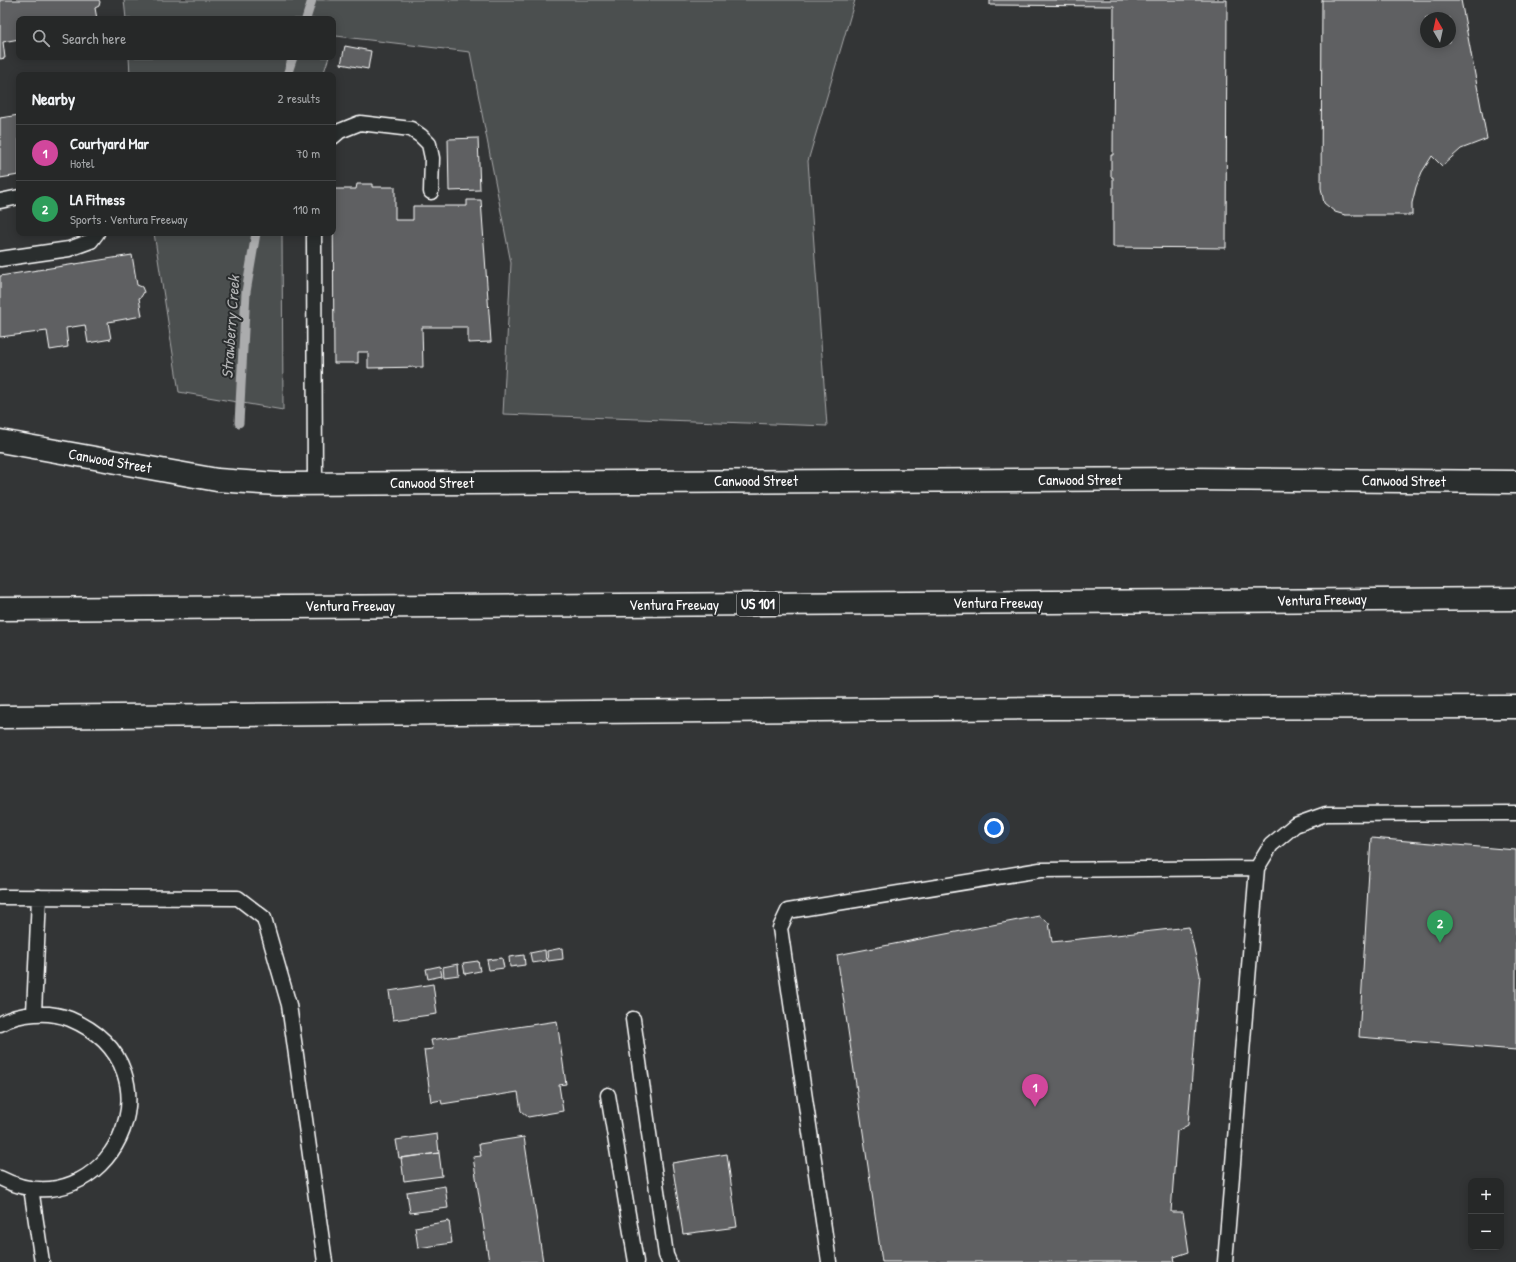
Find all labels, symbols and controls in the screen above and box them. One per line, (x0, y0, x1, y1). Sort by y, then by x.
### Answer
north arrow (1420, 12, 1456, 48)
search box (16, 16, 336, 60)
icon: search (30, 27, 52, 49)
text: Search here (62, 28, 126, 49)
text: Nearby (32, 87, 75, 110)
text: 2 results (278, 89, 320, 107)
text: Courtyard Mar (70, 133, 149, 154)
text: 1 (43, 144, 47, 162)
text: 70 m (296, 144, 320, 162)
text: Hotel (70, 154, 94, 172)
text: LA Fitness (70, 189, 125, 210)
text: 2 (42, 200, 48, 218)
text: 110 m (293, 200, 320, 218)
text: Sports · Ventura Freeway (70, 210, 188, 228)
water label: Strawberry Creek (215, 274, 245, 379)
street label: Canwood Street (67, 443, 154, 478)
street label: Canwood Street (1038, 469, 1123, 490)
street label: Canwood Street (1362, 469, 1447, 492)
street label: Canwood Street (714, 470, 799, 491)
street label: Canwood Street (390, 472, 475, 493)
street label: Ventura Freeway (1277, 588, 1367, 611)
road number: US 101 (737, 592, 779, 616)
street label: Ventura Freeway (953, 592, 1043, 613)
street label: Ventura Freeway (629, 594, 719, 615)
street label: Ventura Freeway (305, 595, 395, 616)
your location (984, 818, 1004, 838)
pin: 2 (1427, 910, 1453, 943)
pin: 1 (1022, 1074, 1048, 1107)
map controls (1468, 1178, 1504, 1250)
button: + (1468, 1178, 1504, 1214)
button: − (1468, 1214, 1504, 1250)

